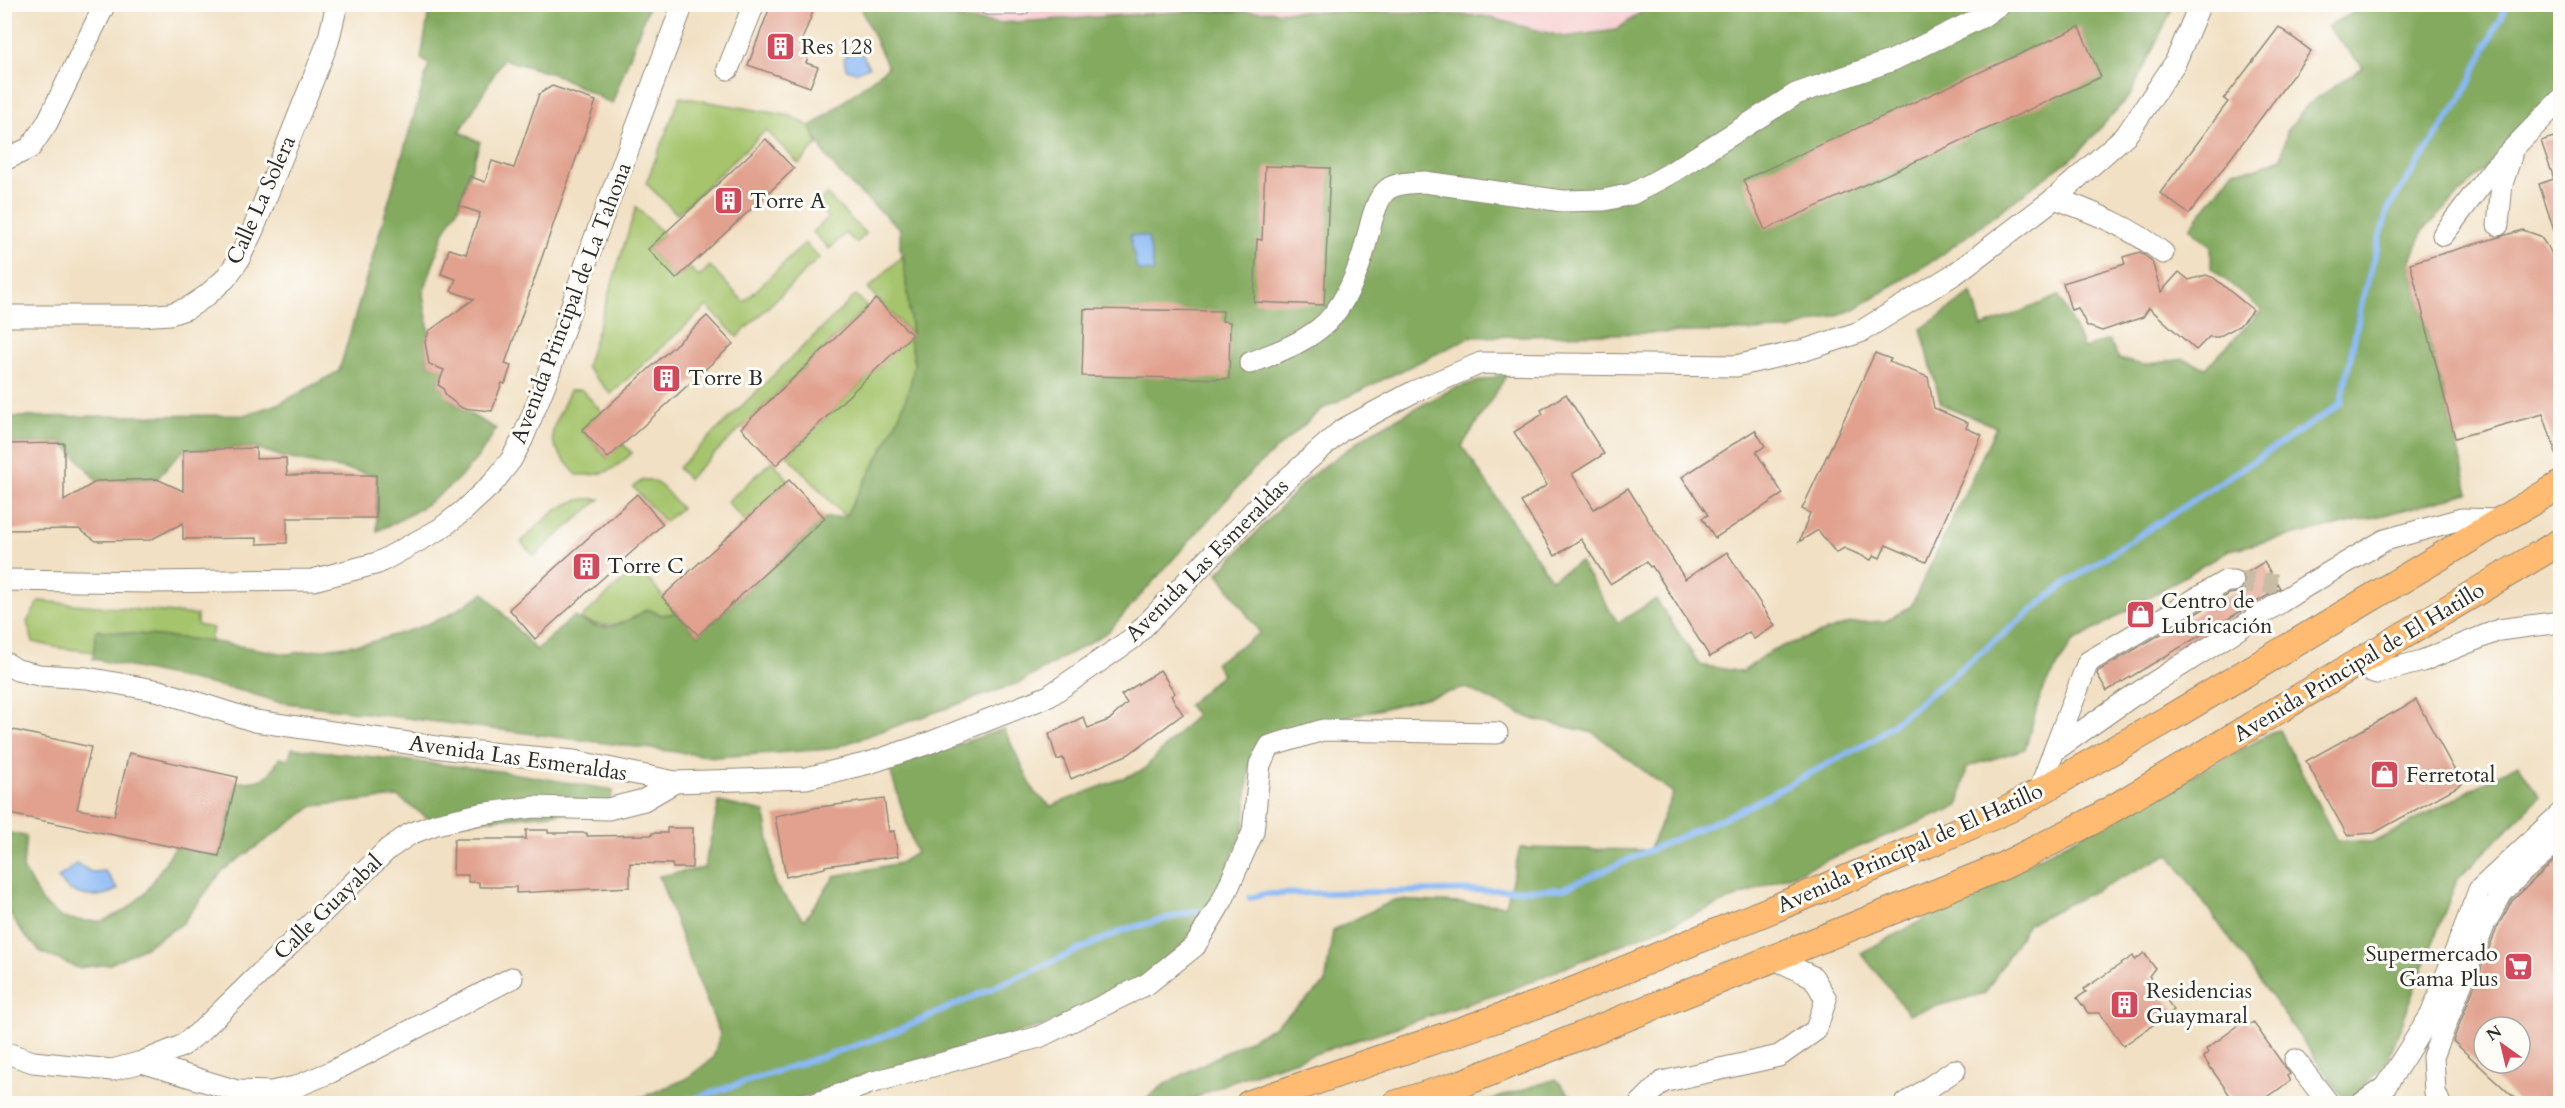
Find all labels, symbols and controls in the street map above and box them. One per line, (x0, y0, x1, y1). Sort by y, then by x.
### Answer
building icon: Res 128 (764, 31, 796, 63)
place label: Res 128 (801, 32, 873, 62)
street label: Calle La Solera (219, 130, 303, 269)
street label: Avenida Principal de La Tahona (503, 157, 639, 448)
building icon: Torre A (713, 185, 745, 217)
place label: Torre A (750, 186, 826, 216)
building icon: Torre B (651, 362, 683, 394)
place label: Torre B (688, 363, 763, 393)
street label: Avenida Las Esmeraldas (1119, 472, 1295, 648)
building icon: Torre C (570, 550, 602, 582)
place label: Torre C (607, 551, 684, 581)
street label: Avenida Principal de El Hatillo (2228, 575, 2490, 749)
place label: Centro de Lubricación (2161, 586, 2273, 641)
shop icon: Centro de Lubricación (2124, 598, 2156, 630)
street label: Avenida Las Esmeraldas (407, 728, 629, 788)
shop icon: Ferretotal (2369, 759, 2401, 791)
place label: Ferretotal (2406, 760, 2496, 790)
street label: Avenida Principal de El Hatillo (1772, 776, 2048, 920)
street label: Calle Guayabal (267, 847, 389, 967)
place label: Supermercado Gama Plus (2365, 939, 2498, 994)
supermarket icon: Supermercado Gama Plus (2503, 951, 2535, 983)
place label: Residencias Guaymaral (2146, 976, 2252, 1031)
building icon: Residencias Guaymaral (2109, 988, 2141, 1020)
north arrow (2472, 1015, 2532, 1075)
text: N (2482, 1020, 2506, 1046)

